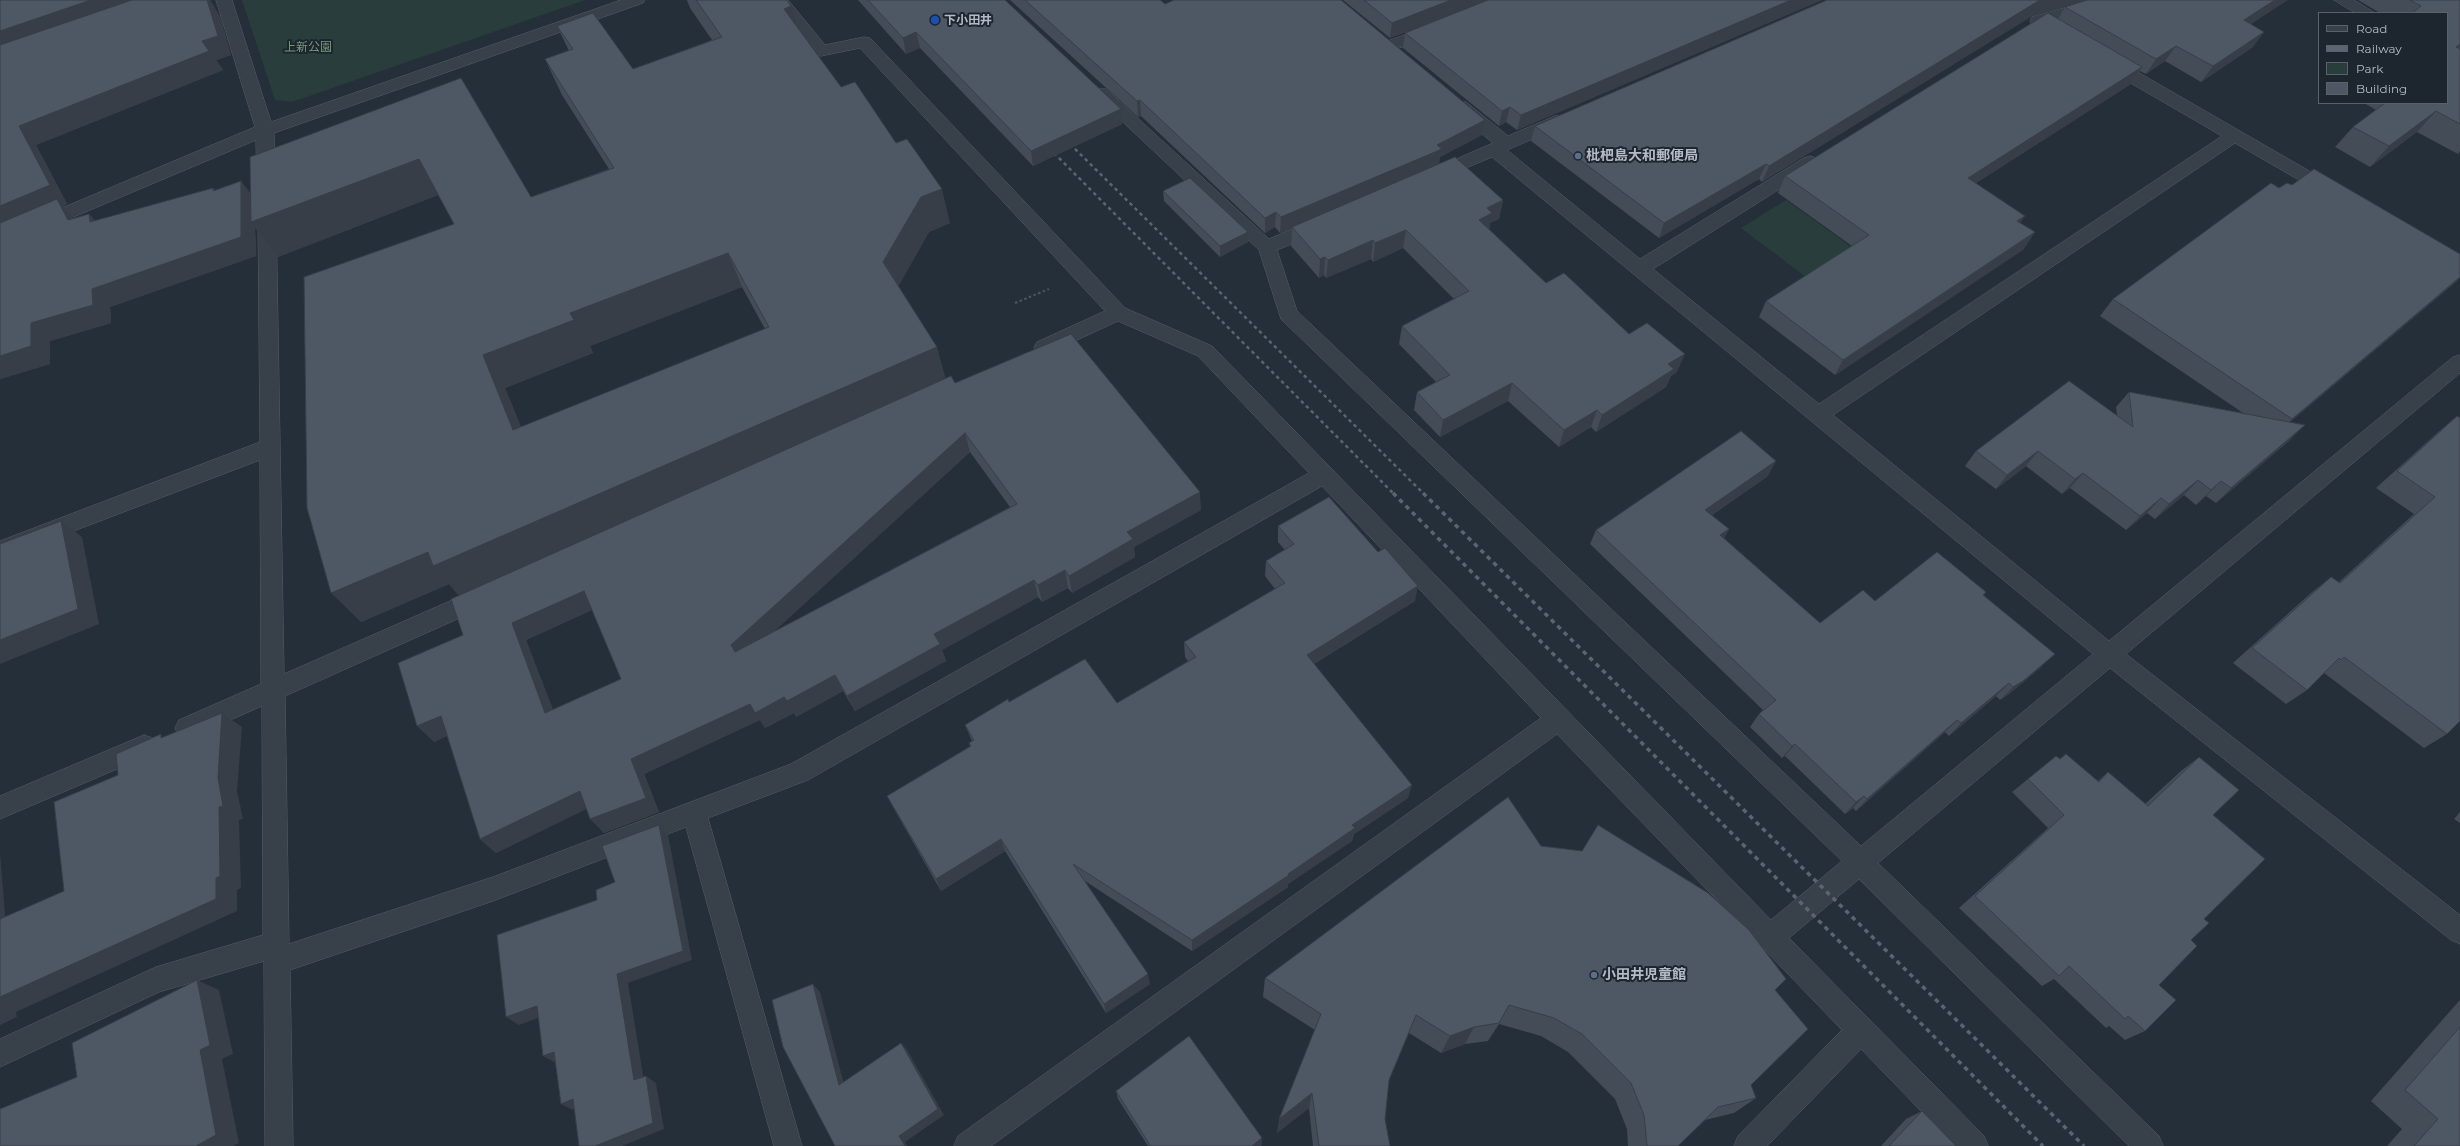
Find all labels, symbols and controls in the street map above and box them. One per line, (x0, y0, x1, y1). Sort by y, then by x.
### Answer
legend (2318, 12, 2448, 104)
place label: 下小田井 (944, 13, 992, 27)
marker: 下小田井 (929, 14, 941, 26)
text: Road (2356, 21, 2387, 36)
park label: 上新公園 (284, 40, 332, 54)
text: Railway (2356, 41, 2402, 56)
text: Park (2356, 61, 2383, 76)
text: Building (2356, 81, 2407, 96)
place label: 枇杷島大和郵便局 (1586, 148, 1698, 164)
marker: 枇杷島大和郵便局 (1573, 151, 1583, 161)
place label: 小田井児童館 (1602, 967, 1686, 983)
marker: 小田井児童館 (1589, 970, 1599, 980)

